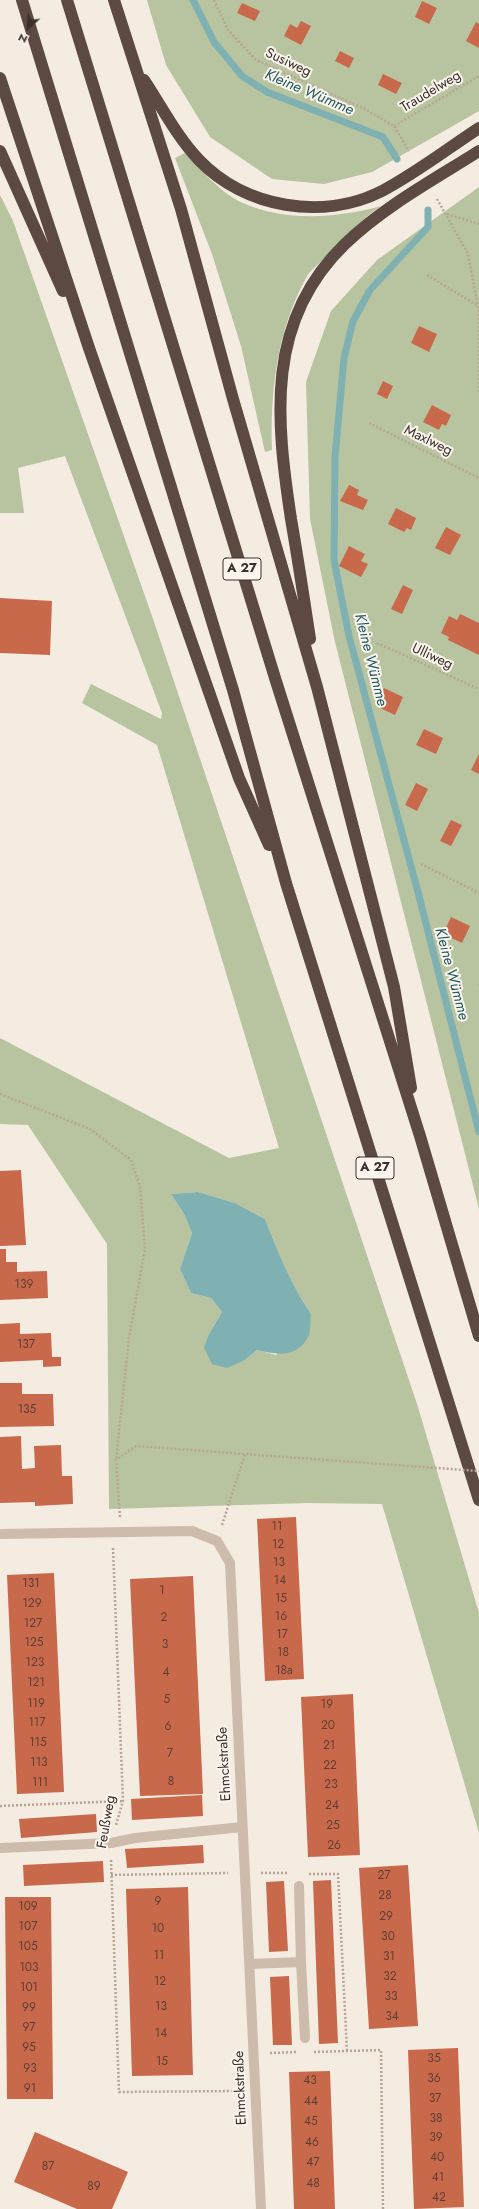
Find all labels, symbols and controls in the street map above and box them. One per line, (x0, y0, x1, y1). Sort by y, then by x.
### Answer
north arrow (8, 8, 48, 48)
text: N (15, 30, 30, 48)
street label: Susiweg (262, 45, 314, 81)
water label: Kleine Wümme (262, 66, 356, 120)
street label: Traudelweg (398, 67, 464, 117)
street label: Maxlweg (401, 422, 455, 460)
road number: A 27 (223, 558, 261, 580)
water label: Kleine Wümme (350, 612, 390, 708)
street label: Ulliweg (409, 640, 455, 674)
water label: Kleine Wümme (430, 926, 472, 1022)
road number: A 27 (356, 1157, 394, 1179)
house number: 139 (15, 1278, 33, 1292)
house number: 137 (17, 1338, 35, 1352)
house number: 135 (18, 1403, 36, 1417)
house number: 11 (272, 1520, 282, 1534)
house number: 12 (272, 1538, 284, 1552)
house number: 13 (273, 1556, 285, 1570)
house number: 14 (274, 1574, 286, 1588)
house number: 131 (22, 1577, 40, 1591)
house number: 1 (159, 1584, 165, 1598)
house number: 15 (275, 1592, 287, 1606)
house number: 129 (22, 1597, 42, 1611)
house number: 16 (275, 1610, 287, 1624)
house number: 2 (161, 1611, 167, 1625)
house number: 127 (24, 1617, 42, 1631)
house number: 17 (276, 1628, 288, 1642)
house number: 125 (25, 1636, 43, 1650)
house number: 3 (162, 1638, 168, 1652)
house number: 18 (277, 1646, 289, 1660)
house number: 123 (26, 1656, 44, 1670)
house number: 18a (275, 1664, 293, 1678)
house number: 4 (163, 1666, 169, 1680)
house number: 121 (27, 1676, 45, 1690)
house number: 5 (164, 1693, 170, 1707)
house number: 119 (27, 1697, 45, 1711)
house number: 19 (321, 1698, 333, 1712)
house number: 117 (28, 1716, 46, 1730)
house number: 20 (321, 1719, 335, 1733)
house number: 6 (165, 1720, 171, 1734)
street label: Ehmckstraße (215, 1726, 235, 1802)
house number: 115 (29, 1736, 47, 1750)
house number: 21 (323, 1739, 335, 1753)
house number: 7 (167, 1747, 173, 1761)
house number: 113 (30, 1756, 48, 1770)
house number: 22 (323, 1759, 337, 1773)
house number: 8 (168, 1775, 174, 1789)
house number: 111 (32, 1776, 48, 1790)
house number: 23 (324, 1778, 338, 1792)
street label: Feußweg (94, 1794, 120, 1850)
house number: 24 (325, 1799, 339, 1813)
house number: 25 (326, 1819, 340, 1833)
house number: 26 (327, 1839, 341, 1853)
house number: 27 (377, 1869, 391, 1883)
house number: 28 (378, 1889, 392, 1903)
house number: 9 (155, 1895, 161, 1909)
house number: 109 (18, 1900, 38, 1914)
house number: 29 (379, 1910, 393, 1924)
house number: 107 (19, 1920, 37, 1934)
house number: 10 (152, 1922, 164, 1936)
house number: 30 (381, 1930, 395, 1944)
house number: 105 (18, 1940, 38, 1954)
house number: 11 (154, 1949, 164, 1963)
house number: 31 (383, 1950, 395, 1964)
house number: 103 (19, 1961, 39, 1975)
house number: 32 (383, 1970, 397, 1984)
house number: 12 (154, 1975, 166, 1989)
house number: 101 (20, 1981, 38, 1995)
house number: 33 (384, 1990, 398, 2004)
house number: 13 (155, 2000, 167, 2014)
house number: 99 (22, 2001, 36, 2015)
house number: 34 (385, 2010, 399, 2024)
house number: 97 (23, 2021, 35, 2035)
house number: 14 (155, 2027, 167, 2041)
house number: 95 (22, 2041, 36, 2055)
street label: Ehmckstraße (231, 2050, 251, 2126)
house number: 35 (427, 2052, 441, 2066)
house number: 15 (156, 2055, 168, 2069)
house number: 93 (23, 2062, 37, 2076)
house number: 36 (427, 2072, 441, 2086)
house number: 43 (303, 2074, 317, 2088)
house number: 91 (24, 2082, 36, 2096)
house number: 37 (429, 2092, 441, 2106)
house number: 44 (304, 2095, 318, 2109)
house number: 38 (429, 2112, 443, 2126)
house number: 45 (304, 2115, 318, 2129)
house number: 39 (429, 2131, 443, 2145)
house number: 46 (305, 2136, 319, 2150)
house number: 40 (430, 2151, 444, 2165)
house number: 47 (306, 2156, 320, 2170)
house number: 87 (42, 2160, 54, 2174)
house number: 41 (432, 2171, 444, 2185)
house number: 48 (306, 2177, 320, 2191)
house number: 89 (87, 2180, 101, 2194)
house number: 42 (432, 2191, 446, 2205)

